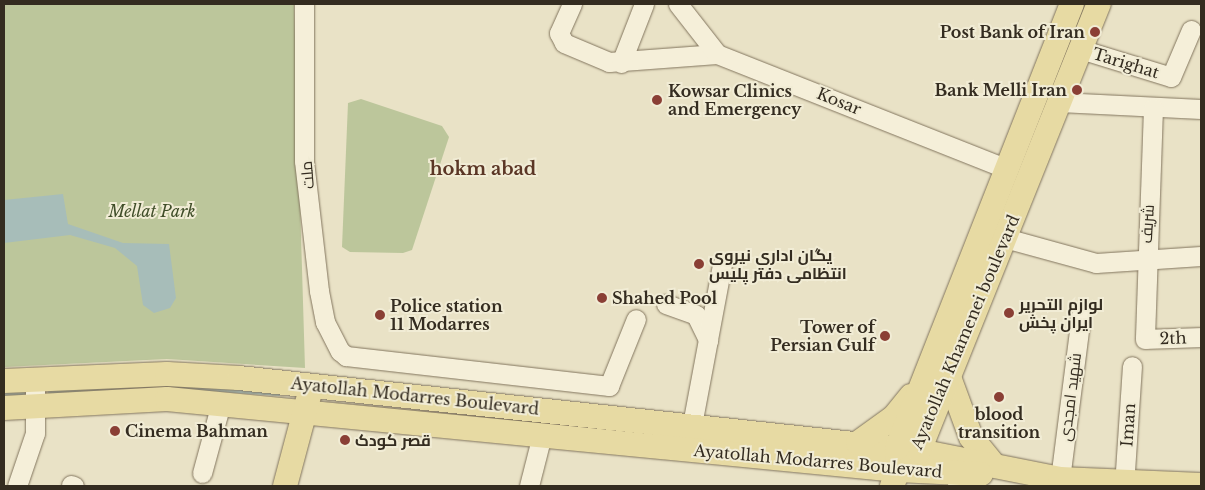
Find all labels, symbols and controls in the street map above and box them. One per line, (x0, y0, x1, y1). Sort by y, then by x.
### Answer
place label: Post Bank of Iran (940, 22, 1085, 42)
marker: Post Bank of Iran (1089, 26, 1101, 38)
street label: Tarighat (1090, 44, 1162, 82)
place label: Bank Melli Iran (934, 80, 1067, 100)
place label: Kowsar Clinics and Emergency (668, 81, 801, 119)
street label: Kosar (814, 83, 864, 119)
marker: Bank Melli Iran (1071, 84, 1083, 96)
marker: Kowsar Clinics and Emergency (650, 93, 664, 107)
district label: hokm abad (430, 158, 536, 180)
street label: ملت (296, 160, 318, 190)
park label: Mellat Park (108, 201, 196, 221)
street label: شریف (1136, 204, 1158, 244)
street label: Ayatollah Khamenei boulevard (907, 212, 1023, 452)
place label: یگان اداری نیروی انتظامی دفتر پلیس (709, 245, 847, 283)
marker: یگان اداری نیروی انتظامی دفتر پلیس (693, 258, 705, 270)
place label: Shahed Pool (612, 288, 717, 308)
marker: Shahed Pool (596, 292, 608, 304)
place label: لوازم التحریر ایران پخش (1019, 294, 1103, 332)
place label: Police station 11 Modarres (390, 296, 503, 334)
marker: لوازم التحریر ایران پخش (1003, 307, 1015, 319)
marker: Police station 11 Modarres (374, 309, 386, 321)
place label: Tower of Persian Gulf (770, 317, 875, 355)
street label: 2th (1159, 328, 1187, 348)
marker: Tower of Persian Gulf (879, 330, 891, 342)
street label: شهید امجدی (1055, 352, 1085, 442)
street label: Ayatollah Modarres Boulevard (290, 373, 540, 419)
marker: blood transition (993, 391, 1005, 403)
street label: Iman (1117, 403, 1139, 447)
place label: blood transition (958, 404, 1040, 442)
place label: Cinema Bahman (125, 421, 268, 441)
marker: Cinema Bahman (109, 425, 121, 437)
place label: قصر کودک (355, 430, 431, 450)
marker: قصر کودک (339, 434, 351, 446)
street label: Ayatollah Modarres Boulevard (693, 441, 943, 481)

